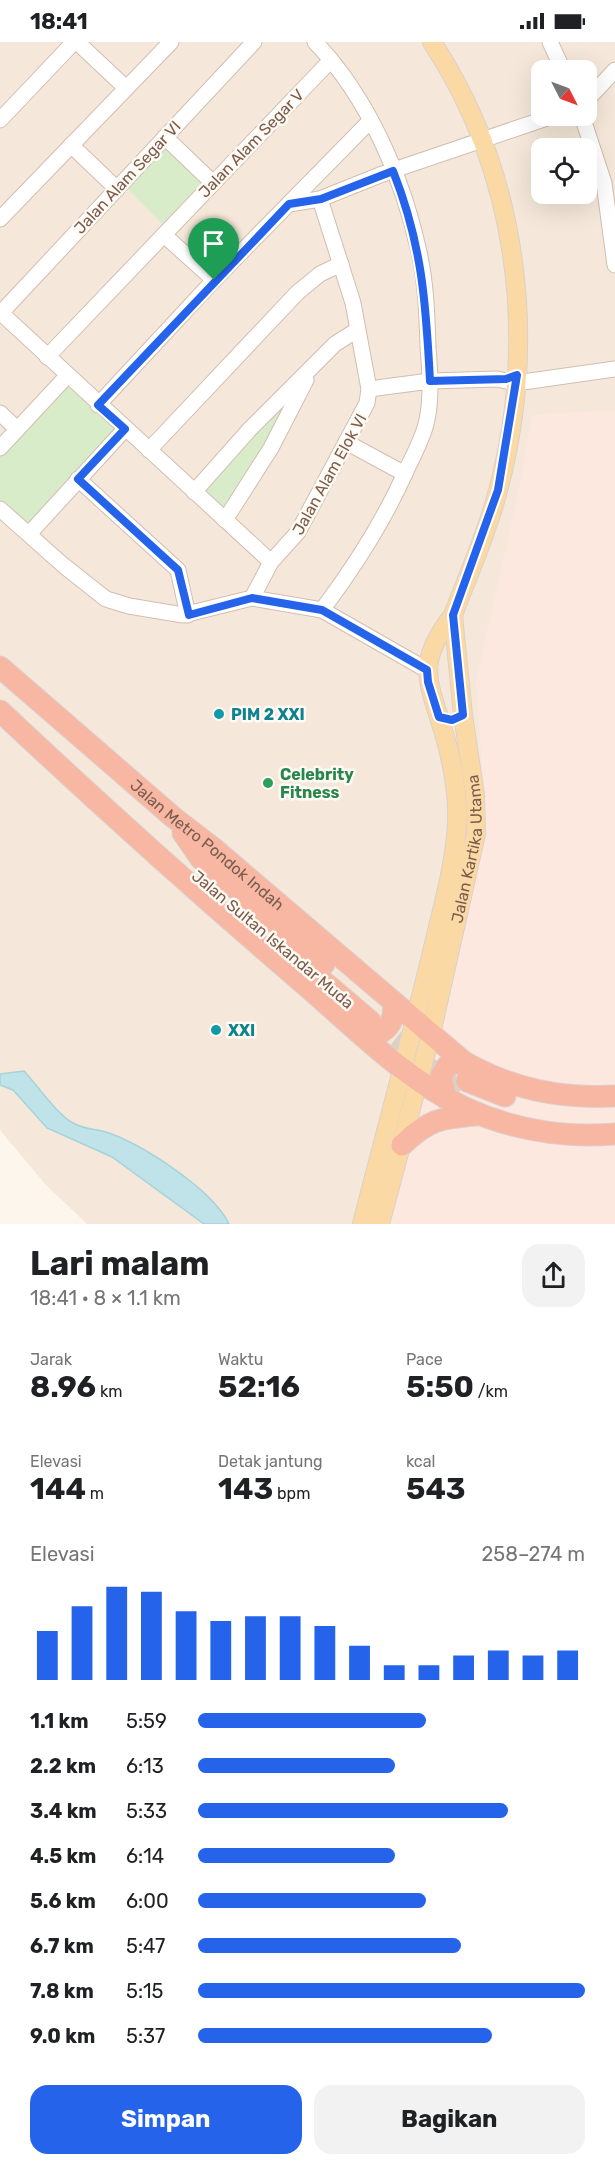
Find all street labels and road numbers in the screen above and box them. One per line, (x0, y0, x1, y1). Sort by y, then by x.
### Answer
street label: Jalan Alam Segar V (195, 85, 308, 202)
street label: Jalan Alam Segar VI (70, 117, 185, 238)
street label: Jalan Alam Elok VI (288, 410, 371, 538)
street label: Jalan Kartika Utama (447, 773, 486, 925)
street label: Jalan Metro Pondok Indah (126, 775, 288, 914)
street label: Jalan Sultan Iskandar Muda (188, 866, 357, 1013)

